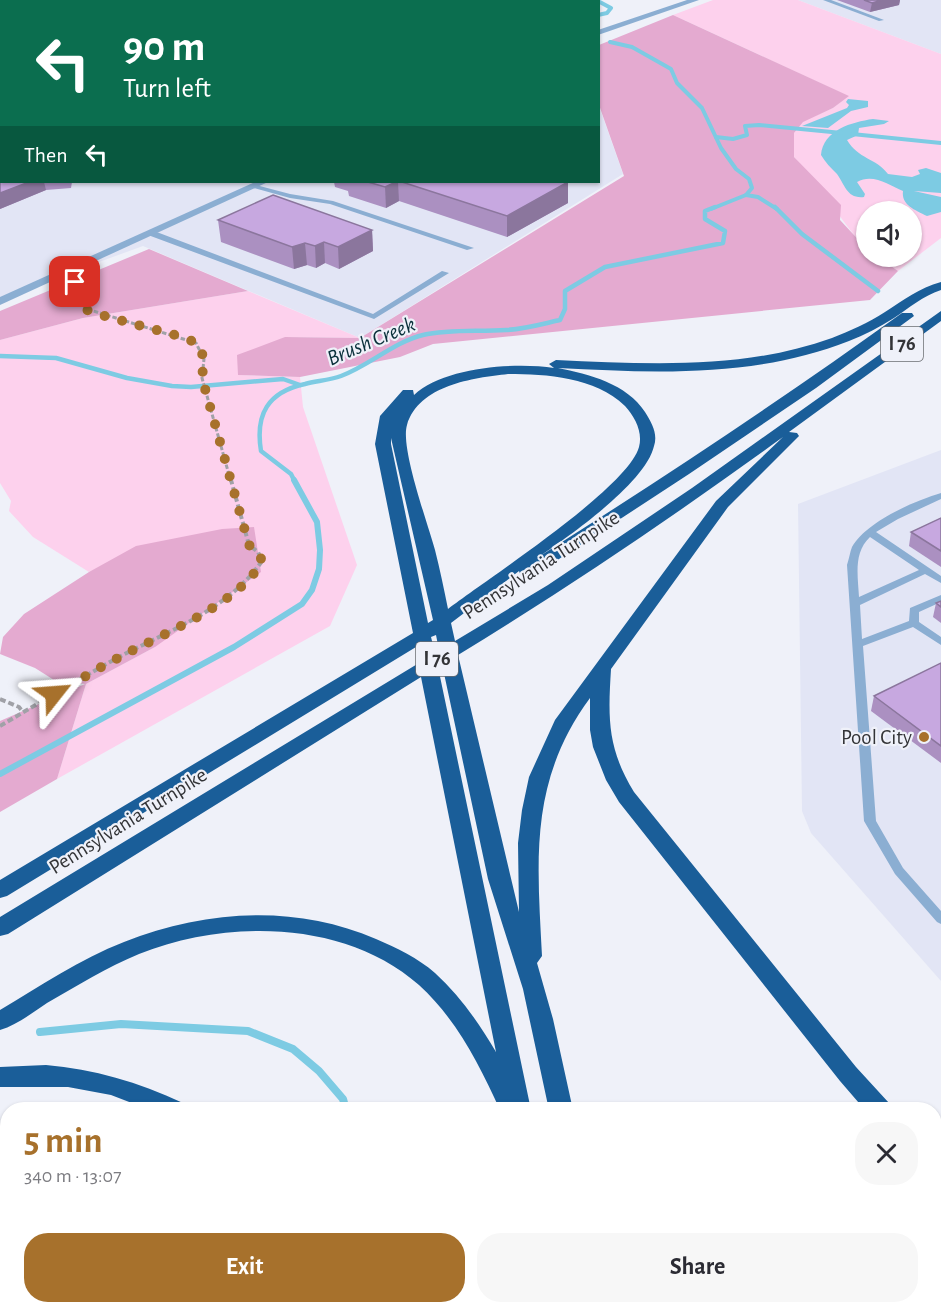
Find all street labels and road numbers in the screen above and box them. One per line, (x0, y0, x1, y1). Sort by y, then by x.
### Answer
road number: I 76 (881, 327, 923, 361)
street label: Pennsylvania Turnpike (459, 507, 623, 623)
road number: I 76 (416, 642, 458, 676)
street label: Pennsylvania Turnpike (45, 764, 211, 878)

